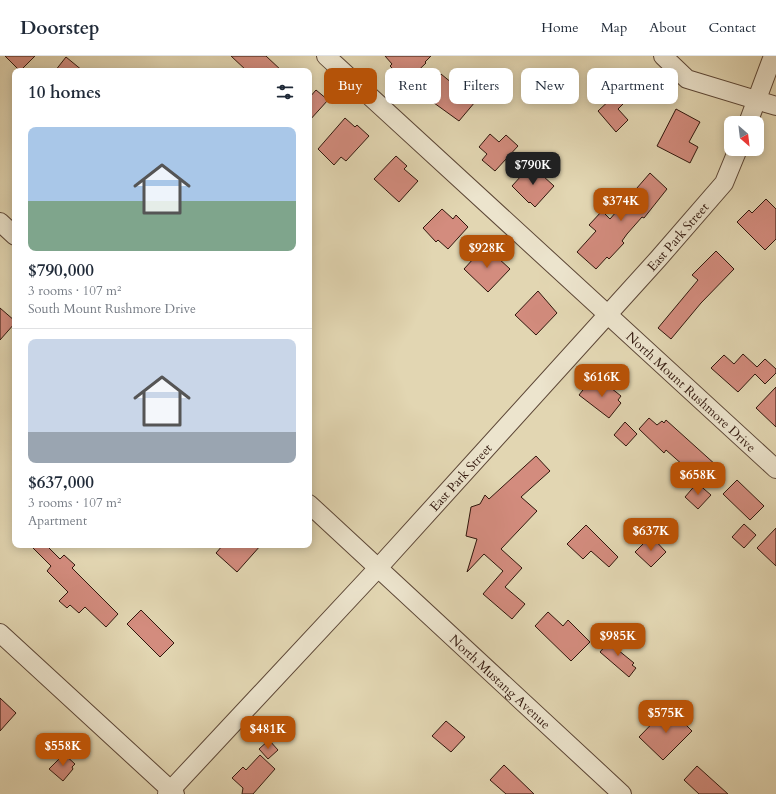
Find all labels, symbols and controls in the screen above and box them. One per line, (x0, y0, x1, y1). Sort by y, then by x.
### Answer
text: Doorstep (20, 15, 100, 41)
text: Home (541, 18, 579, 37)
text: Map (601, 18, 627, 37)
text: About (649, 18, 686, 37)
text: Contact (708, 18, 756, 37)
chip: Buy (324, 68, 377, 104)
chip: Rent (385, 68, 441, 104)
chip: Filters (449, 68, 513, 104)
chip: New (521, 68, 579, 104)
chip: Apartment (587, 68, 678, 104)
text: 10 homes (28, 81, 101, 104)
icon: filters (274, 81, 296, 103)
north arrow (724, 116, 764, 156)
map controls (724, 116, 764, 156)
pin: $790K (505, 152, 561, 186)
icon: home (126, 153, 198, 225)
text: $790K (514, 156, 552, 174)
pin: $374K (593, 188, 649, 222)
text: $374K (602, 192, 640, 210)
street label: East Park Street (643, 199, 713, 275)
pin: $928K (459, 235, 515, 269)
text: $928K (468, 239, 506, 257)
text: $790,000 (28, 259, 94, 282)
text: 3 rooms · 107 m² (28, 282, 121, 300)
text: South Mount Rushmore Drive (28, 300, 196, 318)
street label: North Mount Rushmore Drive (622, 328, 760, 456)
pin: $616K (574, 364, 630, 398)
icon: home (126, 365, 198, 437)
text: $616K (583, 368, 621, 386)
street label: East Park Street (426, 440, 497, 515)
pin: $658K (670, 462, 726, 496)
text: $658K (679, 466, 717, 484)
text: $637,000 (28, 471, 94, 494)
text: 3 rooms · 107 m² (28, 494, 121, 512)
text: Apartment (28, 512, 87, 530)
pin: $637K (623, 518, 679, 552)
text: $637K (632, 522, 670, 540)
pin: $985K (590, 623, 646, 657)
text: $985K (599, 627, 637, 645)
street label: North Mustang Avenue (445, 631, 554, 733)
pin: $575K (638, 700, 694, 734)
text: $575K (647, 704, 685, 722)
pin: $481K (240, 716, 296, 750)
text: $481K (249, 720, 287, 738)
pin: $558K (35, 733, 91, 767)
text: $558K (44, 737, 82, 755)

